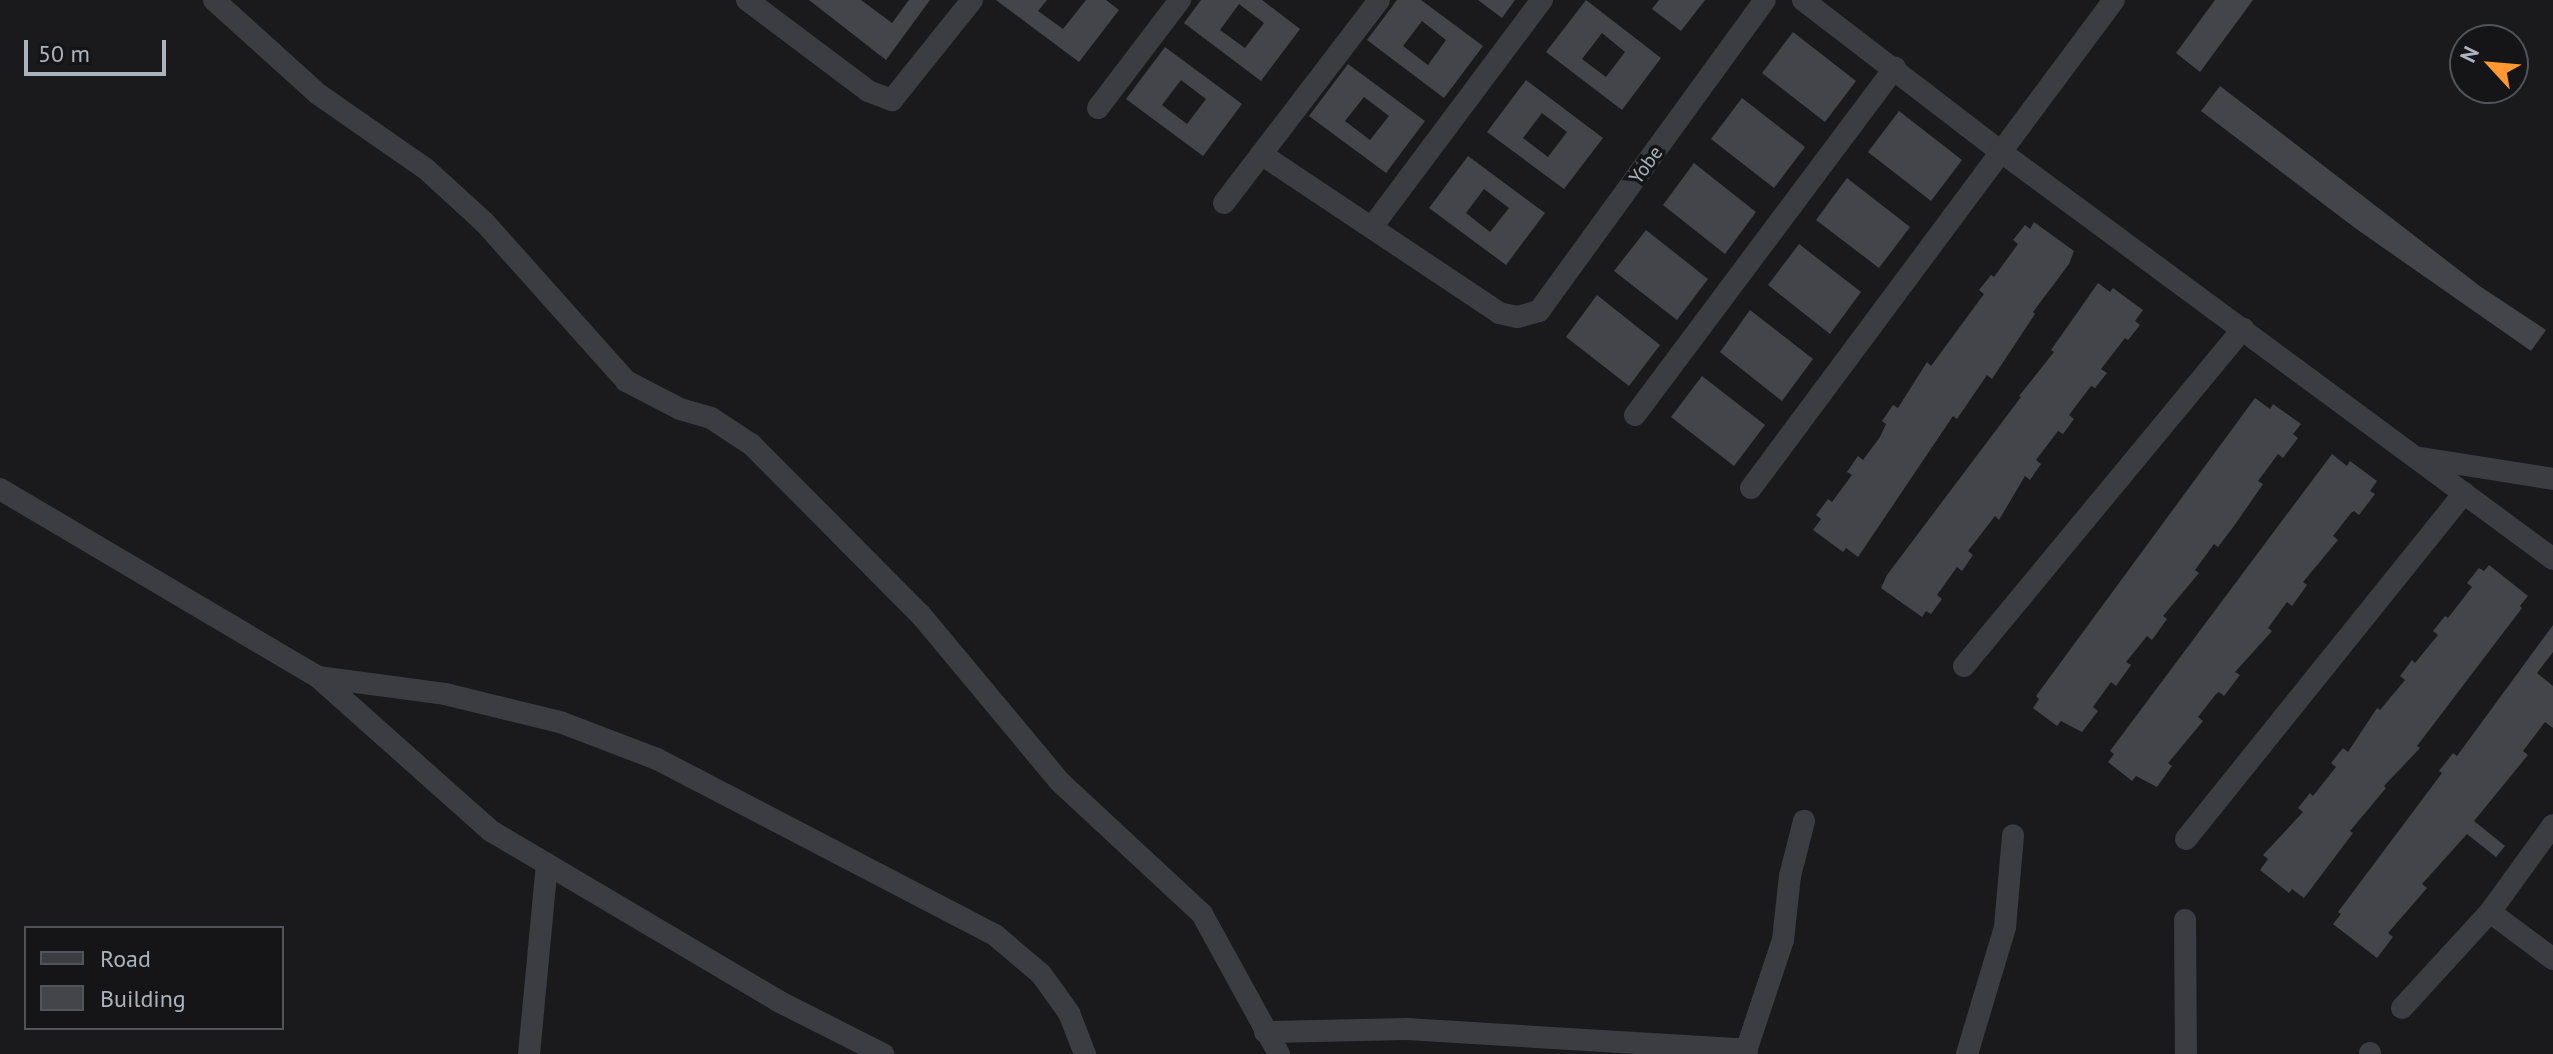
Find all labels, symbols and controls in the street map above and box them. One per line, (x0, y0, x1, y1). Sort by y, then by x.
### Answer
scale bar (28, 24, 170, 74)
north arrow (2449, 24, 2529, 104)
text: 50 m (38, 38, 90, 69)
text: N (2453, 42, 2485, 67)
street label: Yobe (1624, 141, 1668, 189)
legend (24, 926, 284, 1030)
text: Road (100, 943, 151, 974)
text: Building (100, 983, 186, 1014)

